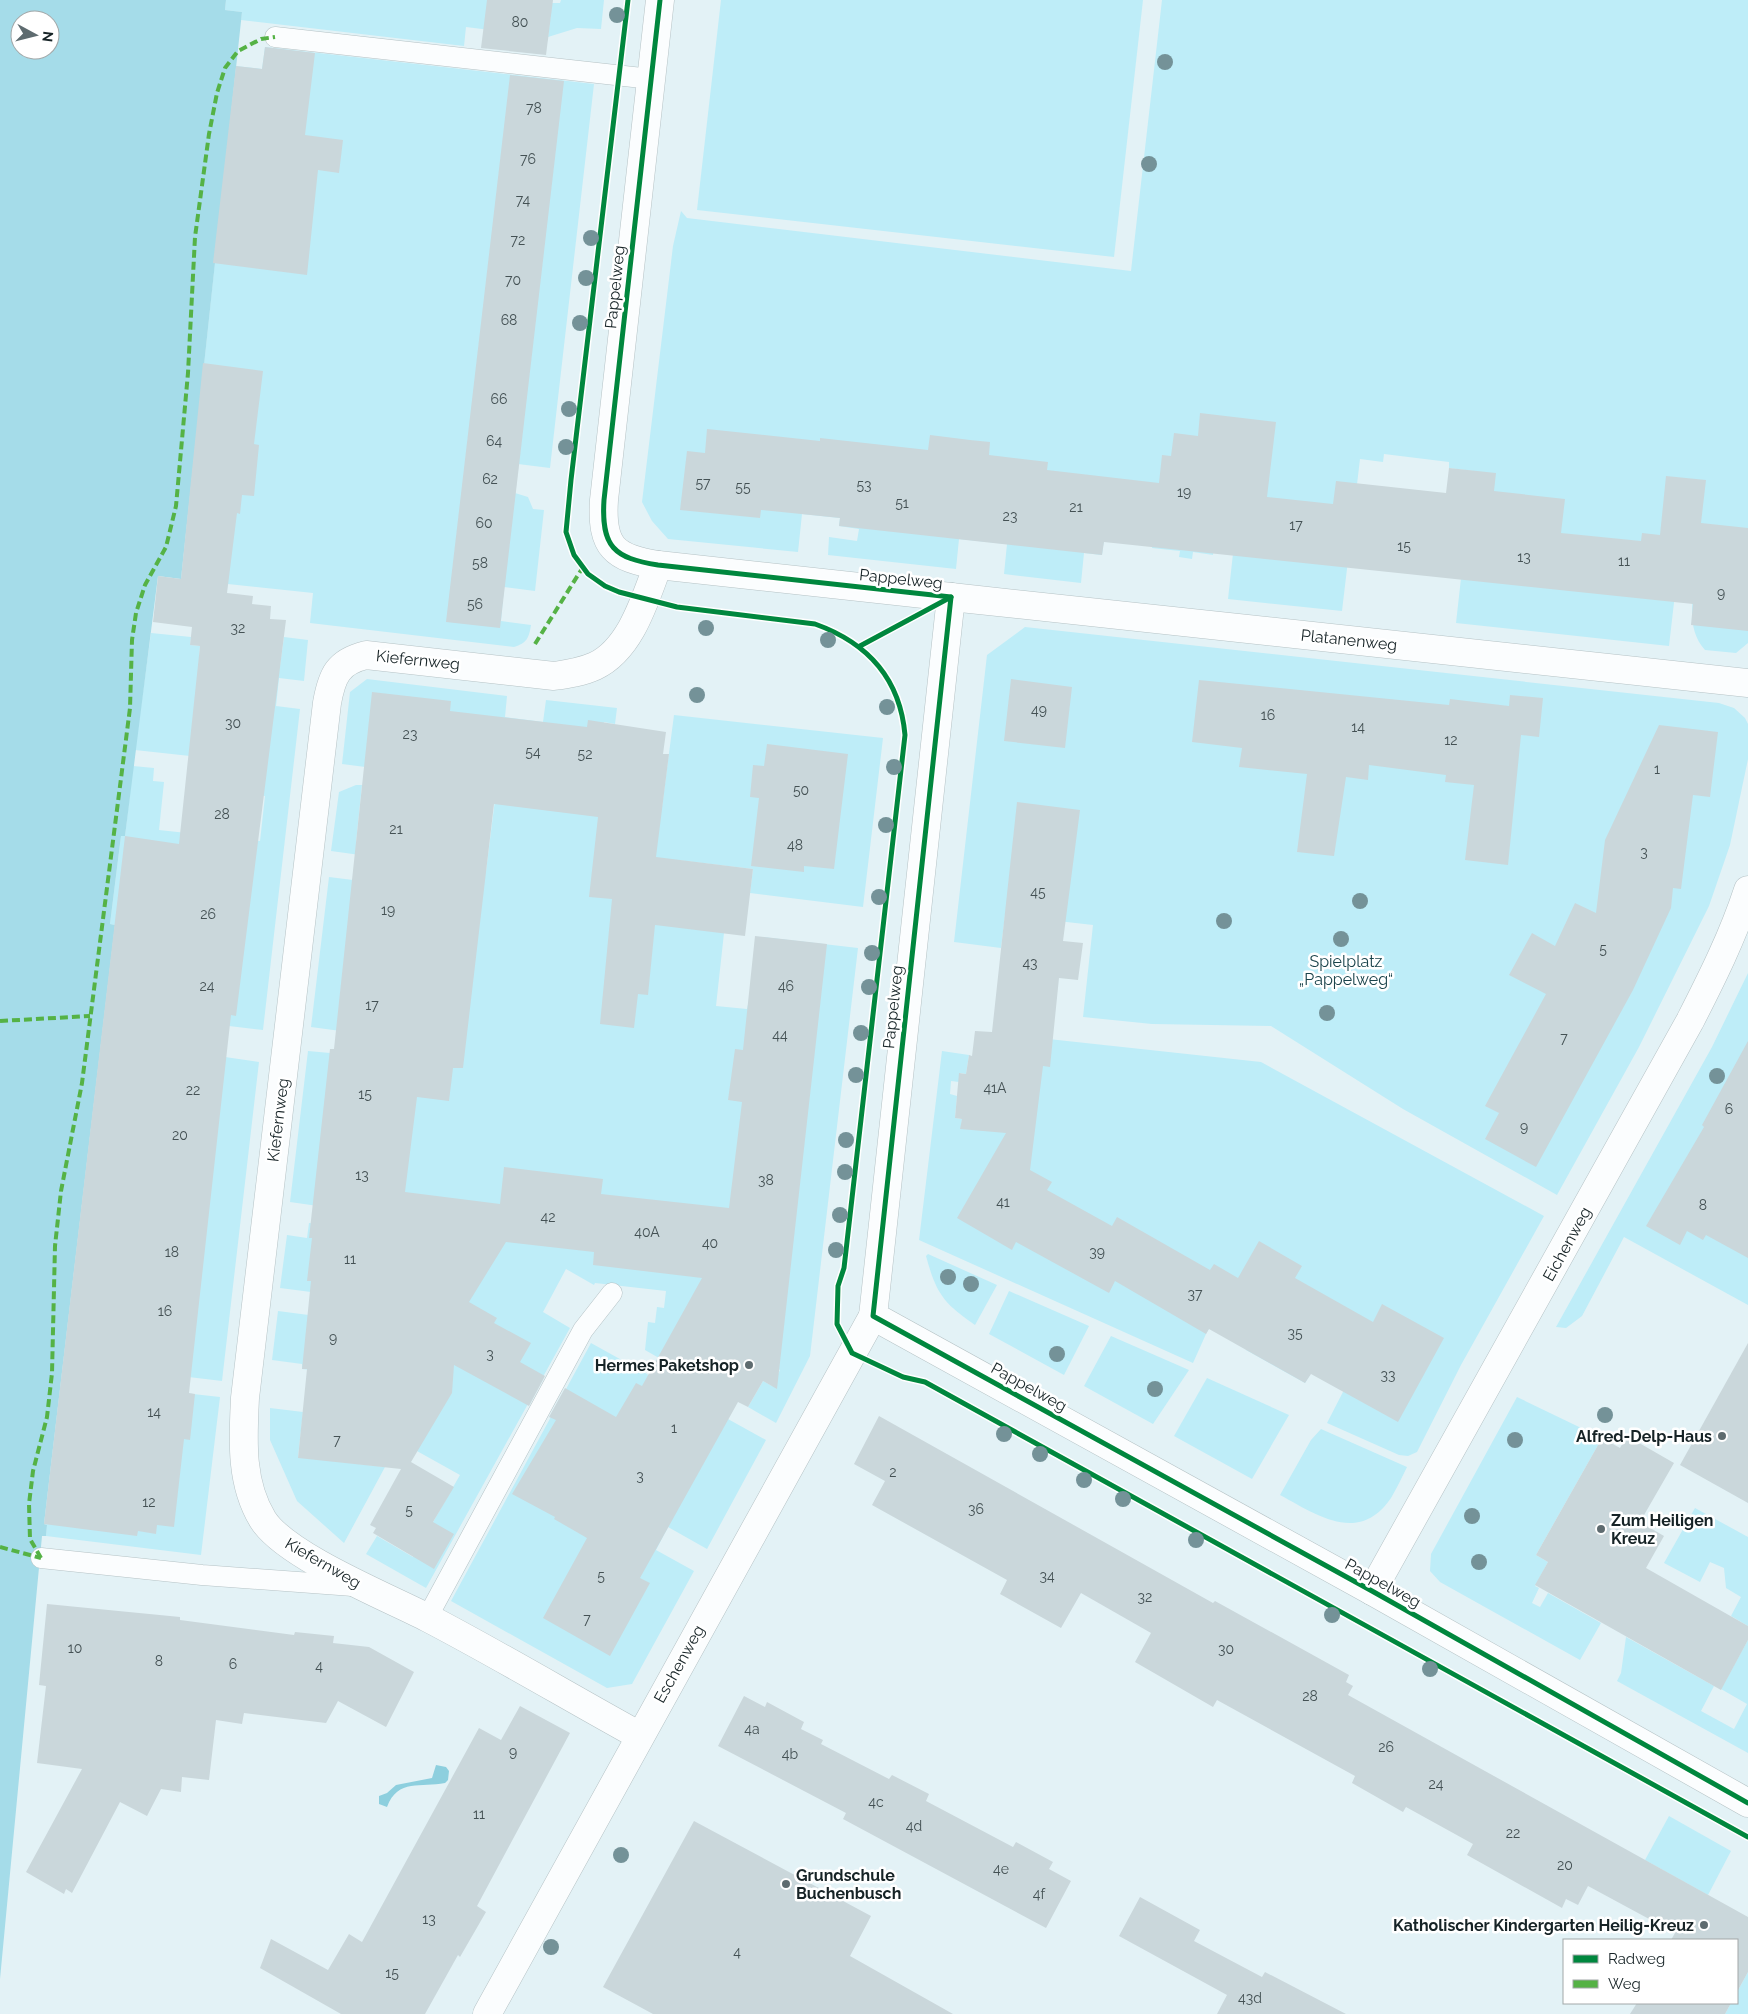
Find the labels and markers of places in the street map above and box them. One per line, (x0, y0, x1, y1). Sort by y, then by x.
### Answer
place label: Hermes Paketshop (595, 1356, 739, 1375)
marker: Hermes Paketshop (743, 1359, 755, 1371)
place label: Alfred-Delp-Haus (1576, 1427, 1712, 1446)
marker: Alfred-Delp-Haus (1716, 1430, 1728, 1442)
place label: Zum Heiligen Kreuz (1611, 1511, 1713, 1548)
marker: Zum Heiligen Kreuz (1595, 1523, 1607, 1535)
place label: Grundschule Buchenbusch (796, 1866, 901, 1903)
marker: Grundschule Buchenbusch (780, 1878, 792, 1890)
place label: Katholischer Kindergarten Heilig-Kreuz (1393, 1916, 1694, 1935)
marker: Katholischer Kindergarten Heilig-Kreuz (1698, 1919, 1710, 1931)

